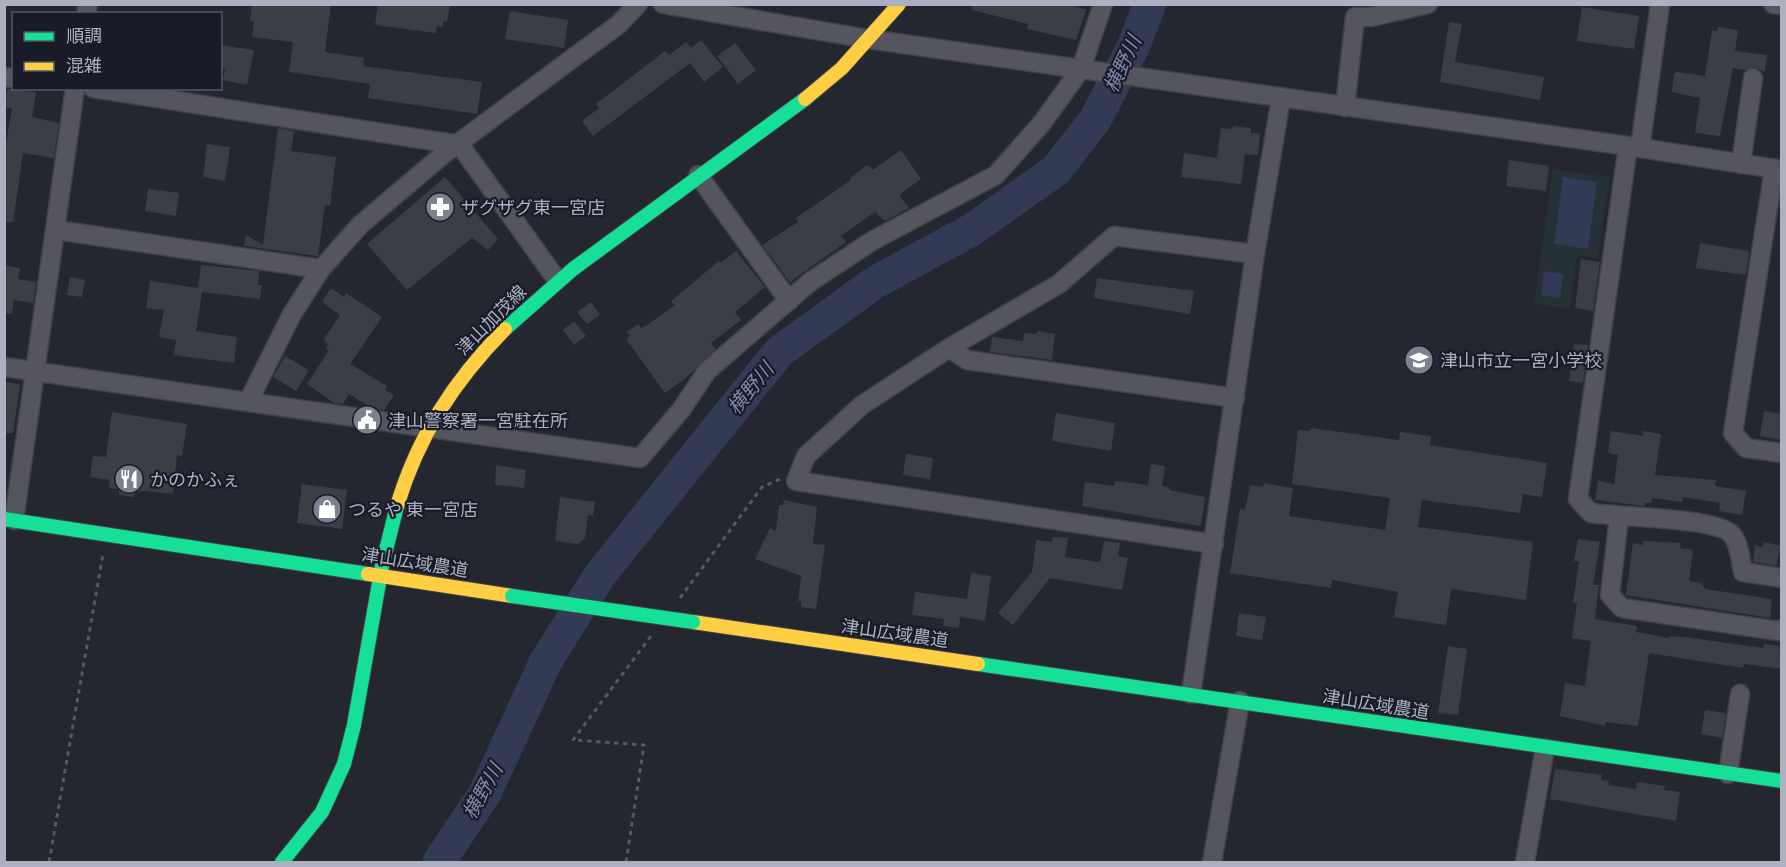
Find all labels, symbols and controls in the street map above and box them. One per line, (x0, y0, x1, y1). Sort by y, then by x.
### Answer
legend (12, 12, 222, 90)
text: 順調 (66, 23, 102, 48)
water label: 横野川 (1097, 29, 1148, 97)
text: 混雑 (66, 53, 102, 78)
pharmacy icon: ザグザグ東一宮店 (424, 191, 456, 223)
place label: ザグザグ東一宮店 (461, 195, 605, 220)
street label: 津山加茂線 (450, 279, 532, 361)
school or university icon: 津山市立一宮小学校 (1403, 344, 1435, 376)
place label: 津山市立一宮小学校 (1440, 348, 1602, 373)
water label: 横野川 (721, 355, 781, 420)
public building icon: 津山警察署一宮駐在所 (351, 404, 383, 436)
place label: 津山警察署一宮駐在所 (388, 408, 568, 433)
restaurant icon: かのかふぇ (113, 463, 145, 495)
place label: かのかふぇ (150, 467, 240, 492)
shop icon: つるや 東一宮店 (311, 493, 343, 525)
place label: つるや 東一宮店 (348, 497, 478, 522)
street label: 津山広域農道 (360, 541, 470, 583)
street label: 津山広域農道 (840, 613, 950, 653)
street label: 津山広域農道 (1321, 683, 1431, 725)
water label: 横野川 (456, 756, 509, 824)

